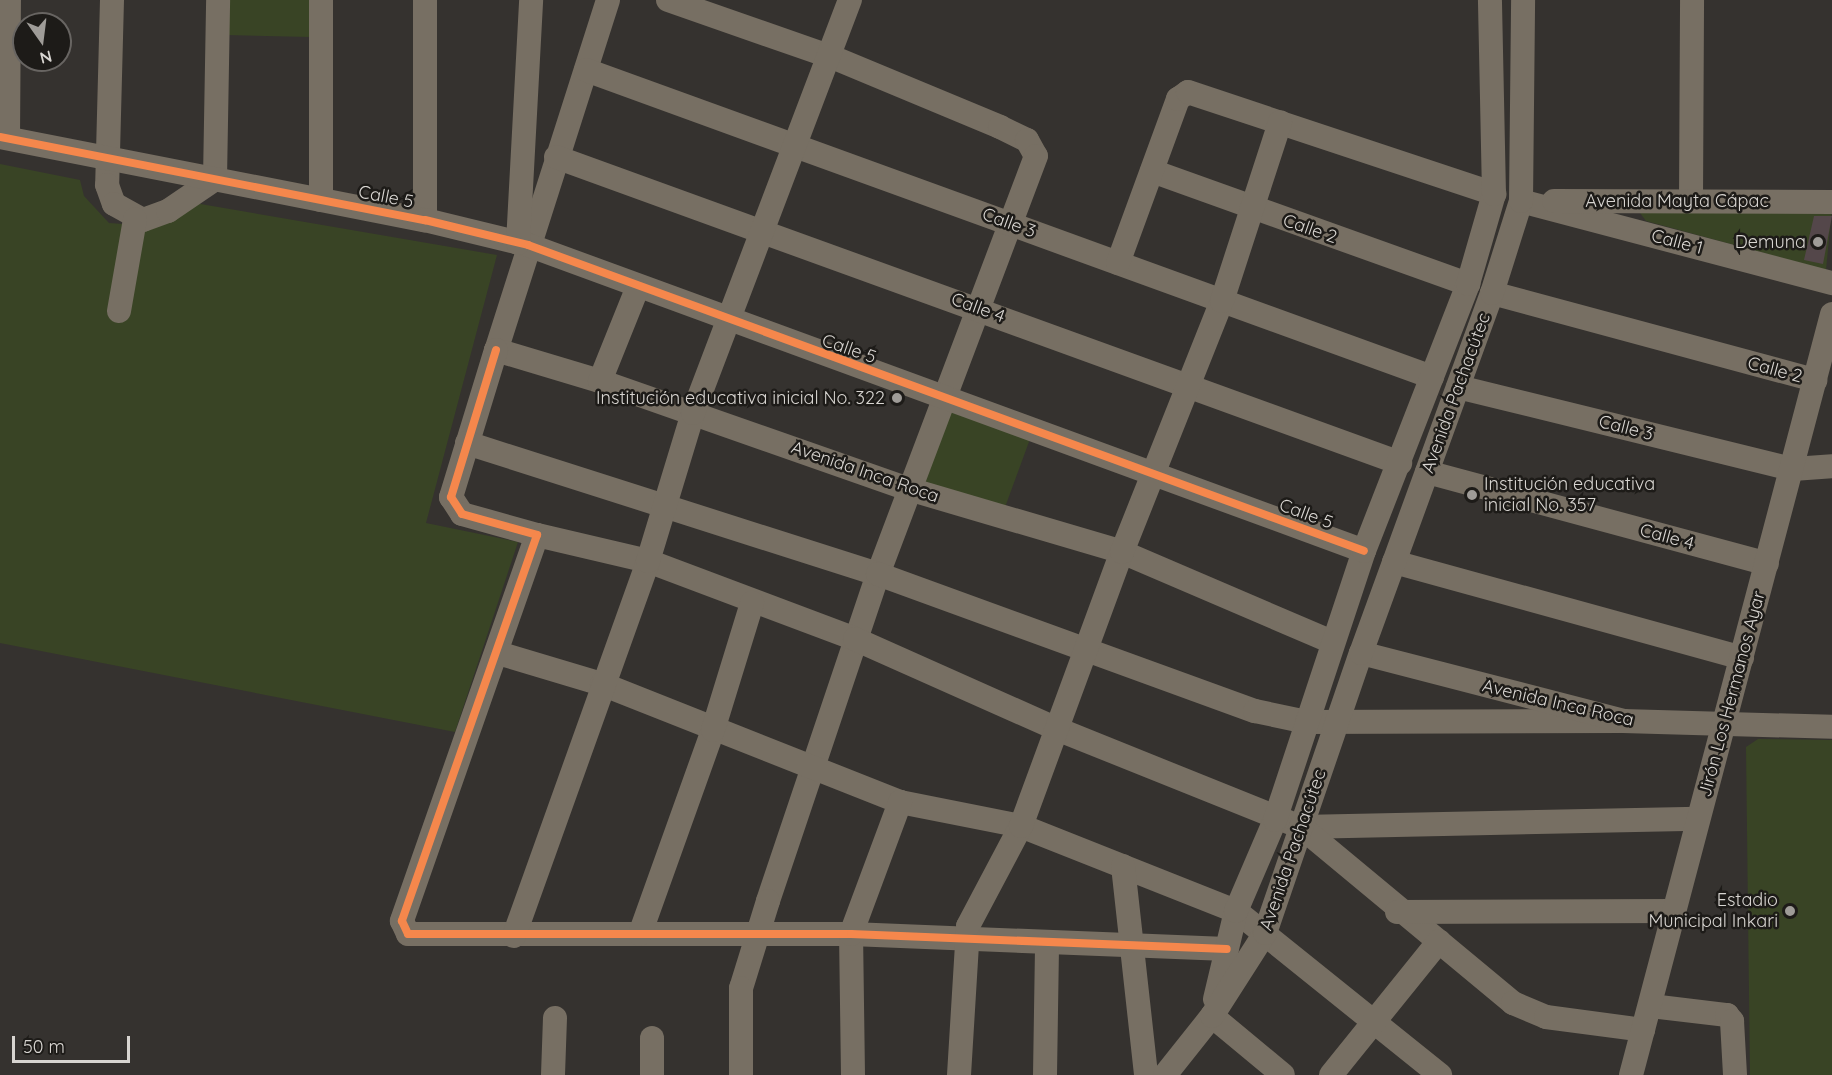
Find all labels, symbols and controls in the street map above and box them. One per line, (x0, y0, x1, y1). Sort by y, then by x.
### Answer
north arrow (12, 12, 72, 72)
text: N (38, 46, 54, 69)
street label: Calle 5 (357, 181, 415, 213)
street label: Avenida Mayta Cápac (1585, 190, 1769, 212)
street label: Calle 3 (979, 203, 1039, 243)
street label: Calle 2 (1280, 210, 1340, 248)
street label: Calle 1 (1649, 225, 1705, 259)
place label: Demuna (1735, 231, 1806, 253)
marker: Demuna (1811, 235, 1825, 249)
street label: Calle 4 (948, 288, 1008, 328)
street label: Avenida Pachacútec (1417, 310, 1495, 476)
street label: Calle 5 (819, 330, 879, 368)
street label: Calle 2 (1745, 352, 1805, 388)
place label: Institución educativa inicial No. 322 (596, 387, 885, 409)
marker: Institución educativa inicial No. 322 (890, 391, 904, 405)
street label: Calle 3 (1597, 411, 1655, 445)
street label: Avenida Inca Roca (788, 437, 942, 507)
place label: Institución educativa inicial No. 357 (1484, 474, 1655, 516)
marker: Institución educativa inicial No. 357 (1465, 488, 1479, 502)
street label: Calle 5 (1276, 494, 1336, 534)
street label: Calle 4 (1637, 519, 1697, 555)
street label: Jirón Los Hermanos Ayar (1694, 589, 1770, 799)
street label: Avenida Inca Roca (1480, 675, 1636, 731)
street label: Avenida Pachacútec (1255, 767, 1331, 933)
place label: Estadio Municipal Inkari (1648, 890, 1778, 932)
marker: Estadio Municipal Inkari (1783, 904, 1797, 918)
scale bar (15, 1024, 134, 1062)
text: 50 m (23, 1035, 65, 1058)

